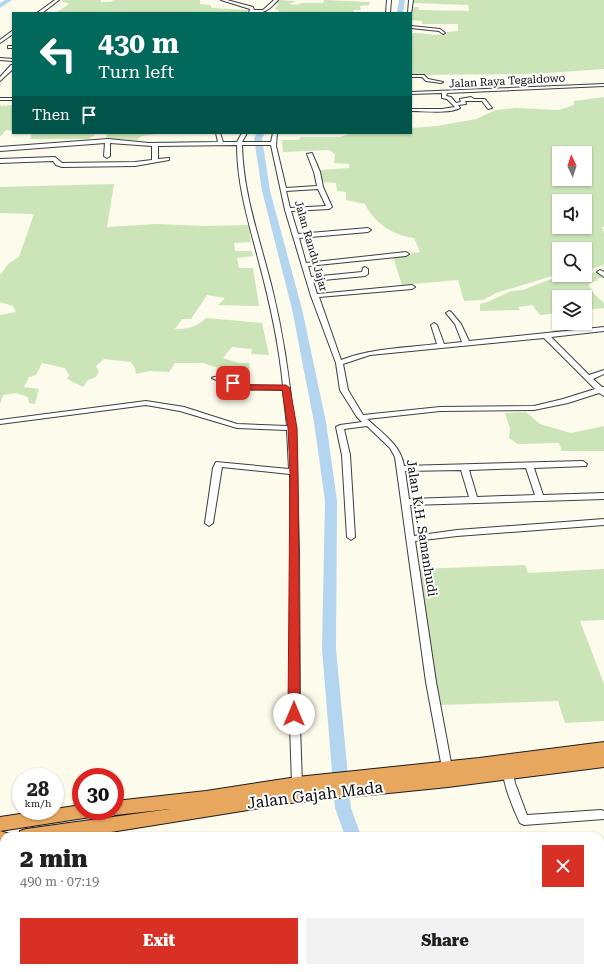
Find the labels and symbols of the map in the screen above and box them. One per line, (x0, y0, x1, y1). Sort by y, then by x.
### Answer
street label: Jalan Raya Tegaldowo (448, 71, 566, 91)
north arrow (552, 146, 592, 186)
street label: Jalan Randu Jajar (292, 199, 330, 293)
pin (216, 366, 250, 400)
street label: Jalan K.H. Samanhudi (404, 458, 440, 598)
position arrow (273, 693, 315, 735)
speed limit sign: 30 (72, 768, 124, 820)
street label: Jalan Gajah Mada (246, 777, 384, 813)

